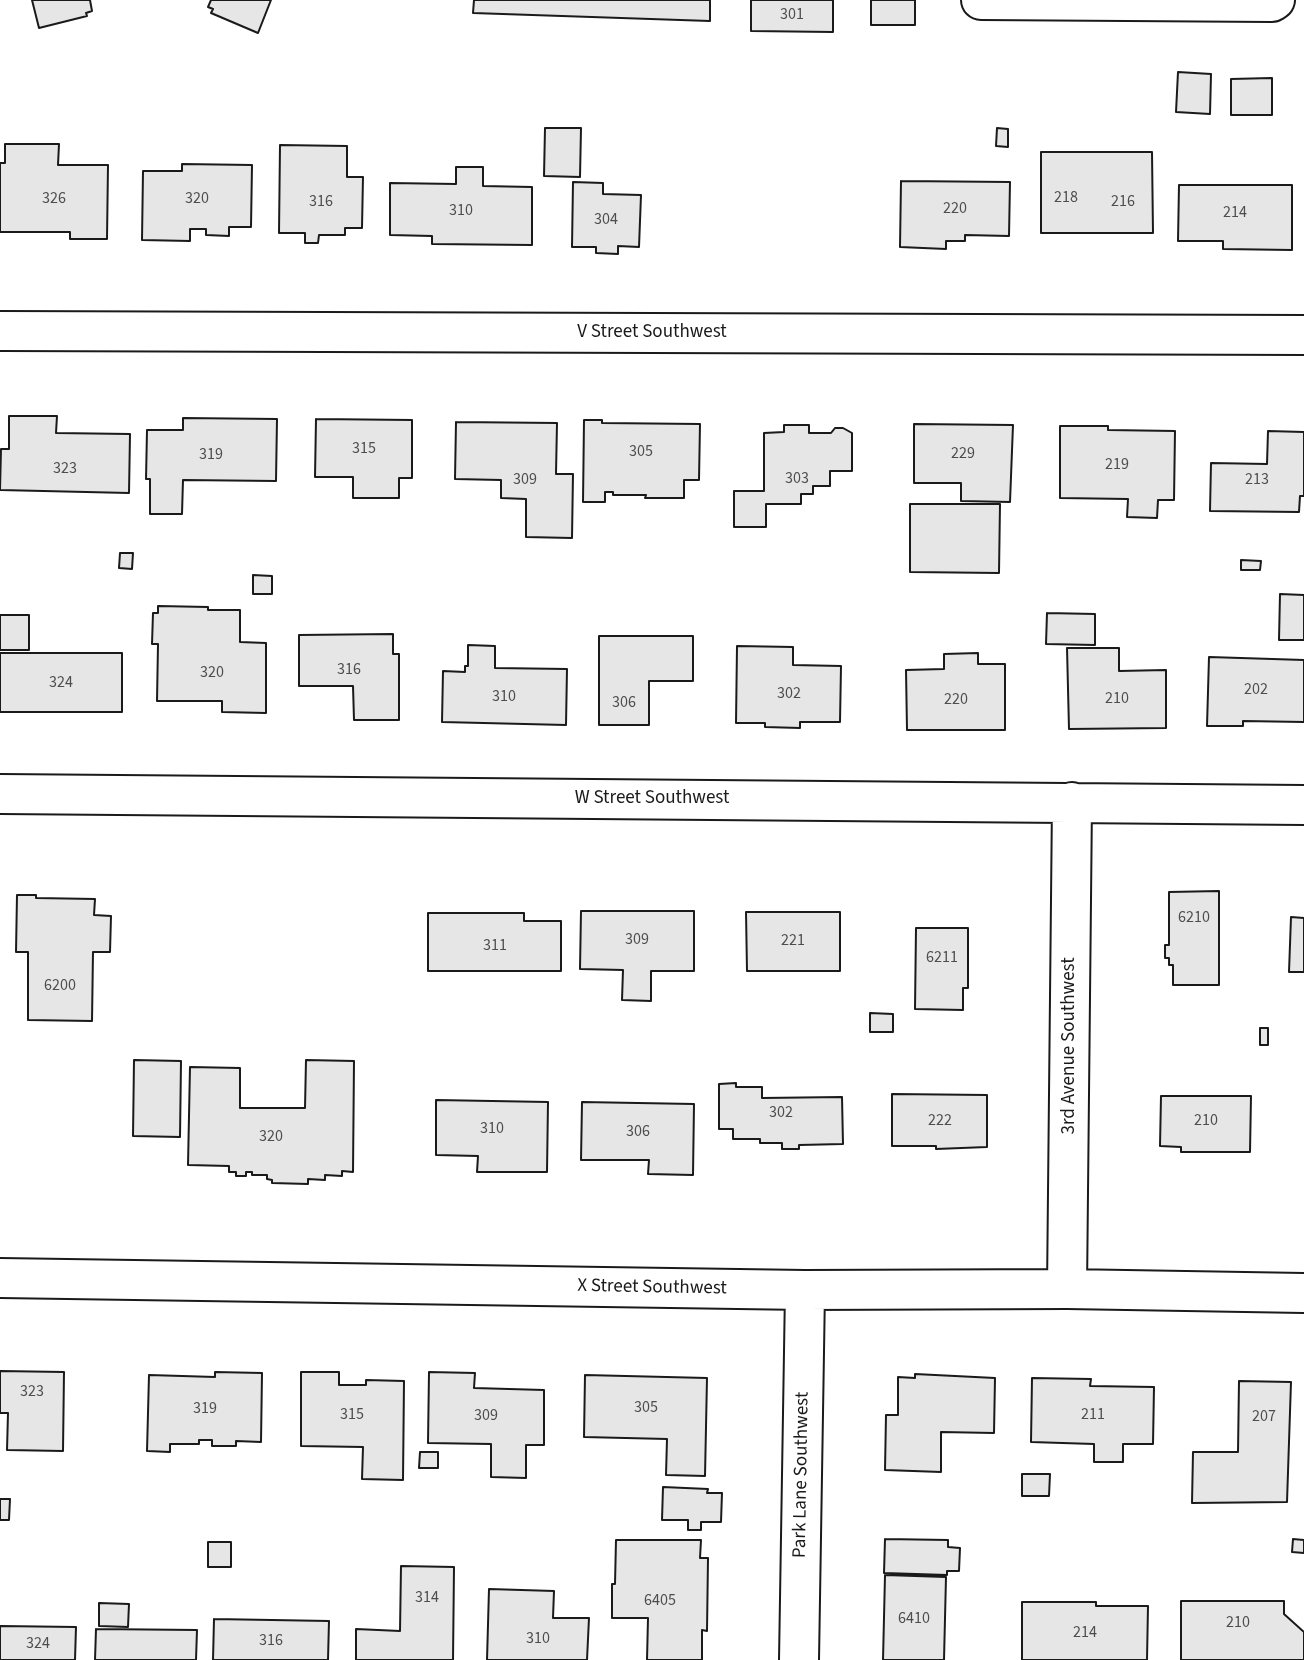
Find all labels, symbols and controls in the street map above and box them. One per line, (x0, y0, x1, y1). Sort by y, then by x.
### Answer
house number: 301 (780, 5, 804, 25)
house number: 218 (1054, 188, 1078, 208)
house number: 326 (42, 189, 66, 209)
house number: 320 (185, 189, 209, 209)
house number: 316 (309, 192, 333, 212)
house number: 216 (1111, 192, 1135, 212)
house number: 220 (943, 199, 967, 219)
house number: 310 (449, 201, 473, 221)
house number: 214 (1223, 203, 1247, 223)
house number: 304 (594, 210, 618, 230)
street label: V Street Southwest (577, 322, 727, 344)
house number: 315 (352, 439, 376, 459)
house number: 305 (629, 442, 653, 462)
house number: 229 (951, 444, 975, 464)
house number: 319 (199, 445, 223, 465)
house number: 219 (1105, 455, 1129, 475)
house number: 323 (53, 459, 77, 479)
house number: 303 (785, 469, 809, 489)
house number: 309 (513, 470, 537, 490)
house number: 213 (1245, 470, 1269, 490)
house number: 316 (337, 660, 361, 680)
house number: 320 (200, 663, 224, 683)
house number: 324 (49, 673, 73, 693)
house number: 202 (1244, 680, 1268, 700)
house number: 302 (777, 684, 801, 704)
house number: 310 (492, 687, 516, 707)
house number: 210 (1105, 689, 1129, 709)
house number: 220 (944, 690, 968, 710)
house number: 306 (612, 693, 636, 713)
street label: W Street Southwest (575, 788, 729, 810)
house number: 6210 (1178, 908, 1210, 928)
house number: 309 (625, 930, 649, 950)
house number: 221 (781, 931, 805, 951)
house number: 311 (483, 936, 507, 956)
house number: 6211 (926, 948, 958, 968)
street label: 3rd Avenue Southwest (1059, 957, 1081, 1135)
house number: 6200 (44, 976, 76, 996)
house number: 302 (769, 1103, 793, 1123)
house number: 222 (928, 1111, 952, 1131)
house number: 210 (1194, 1111, 1218, 1131)
house number: 310 (480, 1119, 504, 1139)
house number: 306 (626, 1122, 650, 1142)
house number: 320 (259, 1127, 283, 1147)
street label: X Street Southwest (577, 1275, 727, 1301)
house number: 323 (20, 1382, 44, 1402)
street label: Park Lane Southwest (789, 1392, 815, 1558)
house number: 305 (634, 1398, 658, 1418)
house number: 319 (193, 1399, 217, 1419)
house number: 315 (340, 1405, 364, 1425)
house number: 211 (1081, 1405, 1105, 1425)
house number: 309 (474, 1406, 498, 1426)
house number: 207 (1252, 1407, 1276, 1427)
house number: 314 (415, 1588, 439, 1608)
house number: 6405 (644, 1591, 676, 1611)
house number: 6410 (898, 1609, 930, 1629)
house number: 210 (1226, 1613, 1250, 1633)
house number: 214 (1073, 1623, 1097, 1643)
house number: 310 (526, 1629, 550, 1649)
house number: 316 (259, 1631, 283, 1651)
house number: 324 (26, 1634, 50, 1654)

